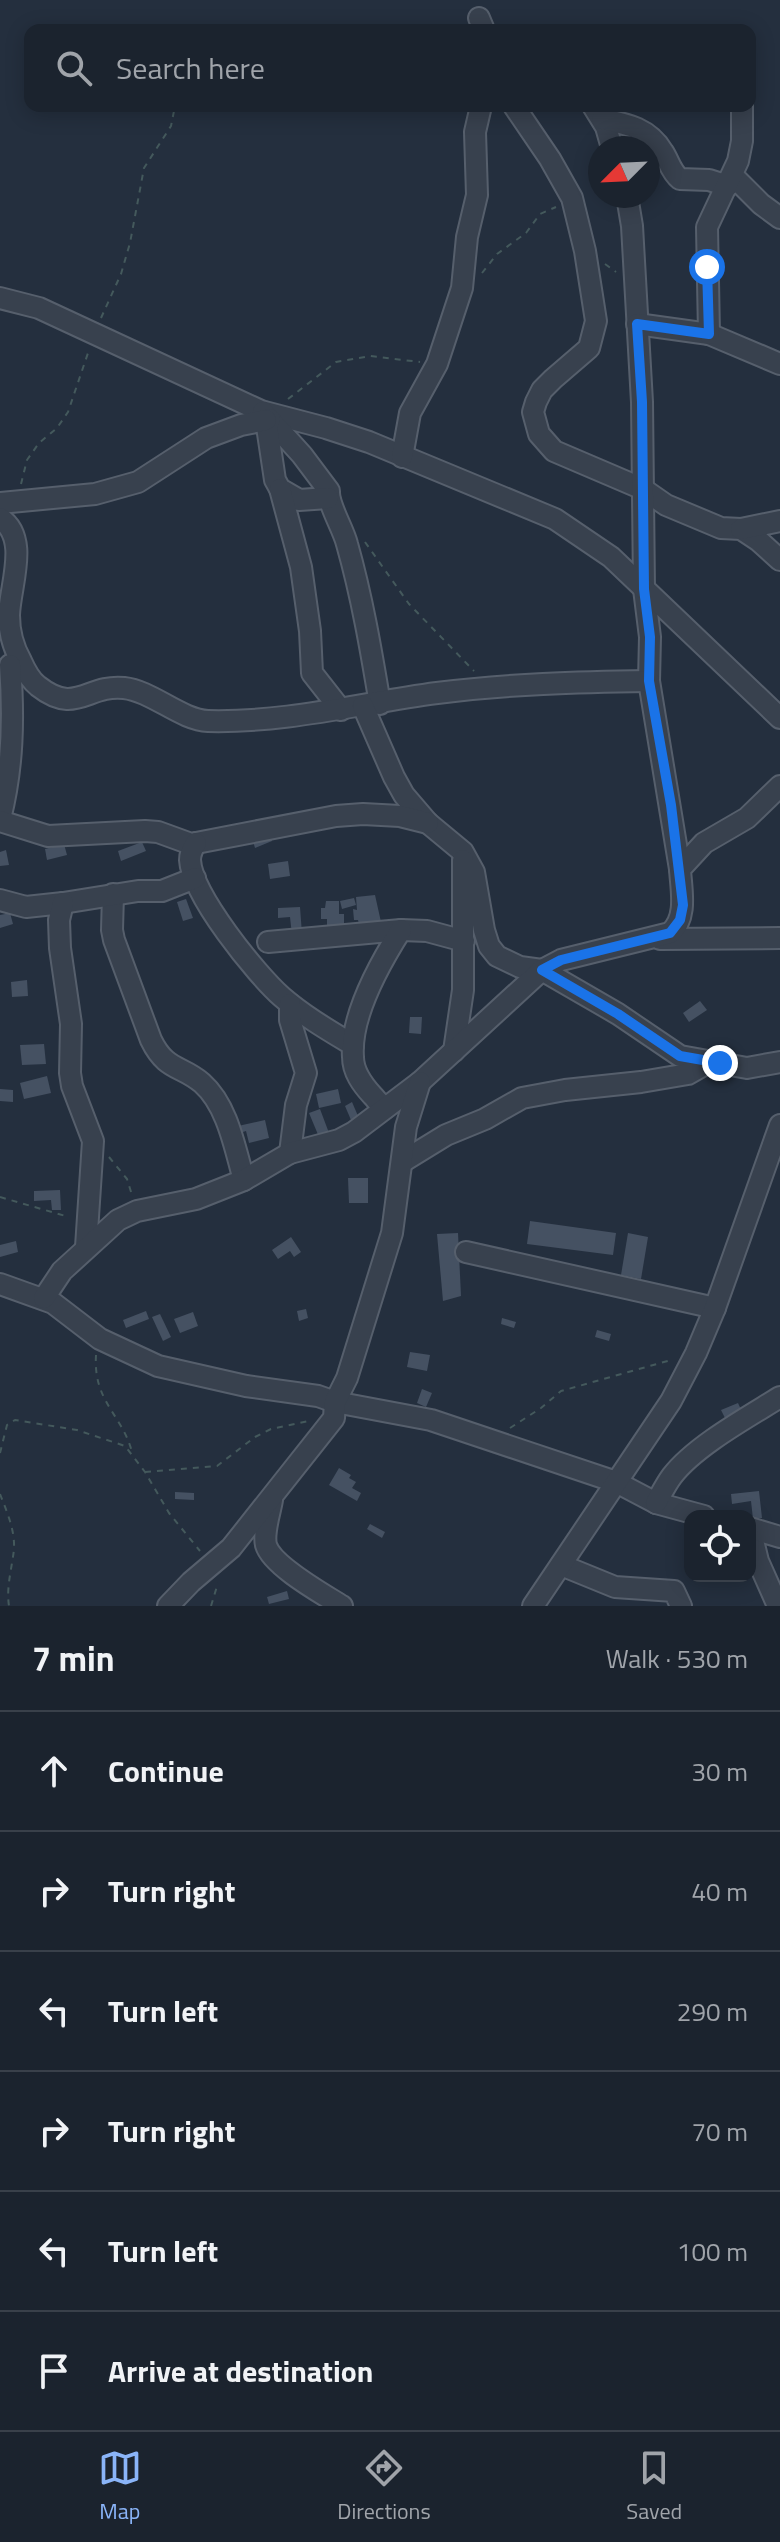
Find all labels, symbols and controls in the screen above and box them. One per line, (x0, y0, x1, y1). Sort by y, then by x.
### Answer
search box (24, 24, 756, 112)
text: Search here (116, 45, 265, 91)
icon: search (52, 46, 96, 90)
north arrow (588, 136, 660, 208)
route start (689, 249, 725, 285)
route end (702, 1045, 738, 1081)
map controls (684, 1510, 756, 1582)
button: locate (684, 1510, 756, 1582)
text: 7 min (32, 1632, 115, 1684)
text: Walk · 530 m (606, 1639, 748, 1678)
text: Continue (108, 1748, 224, 1794)
icon: ahead (32, 1749, 76, 1793)
text: 30 m (691, 1752, 748, 1791)
text: Turn right (108, 1868, 236, 1914)
icon: right (32, 1869, 76, 1913)
text: 40 m (691, 1872, 748, 1911)
text: Turn left (108, 1988, 218, 2034)
icon: left (32, 1989, 76, 2033)
text: 290 m (677, 1992, 748, 2031)
text: Turn right (108, 2108, 236, 2154)
icon: right (32, 2109, 76, 2153)
text: 70 m (691, 2112, 748, 2151)
text: Turn left (108, 2228, 218, 2274)
icon: left (32, 2229, 76, 2273)
text: 100 m (677, 2232, 748, 2271)
text: Arrive at destination (108, 2348, 373, 2394)
icon: arrive (32, 2349, 76, 2393)
tab: Map (98, 2446, 142, 2528)
tab: Directions (337, 2446, 431, 2528)
tab: Saved (626, 2446, 682, 2528)

